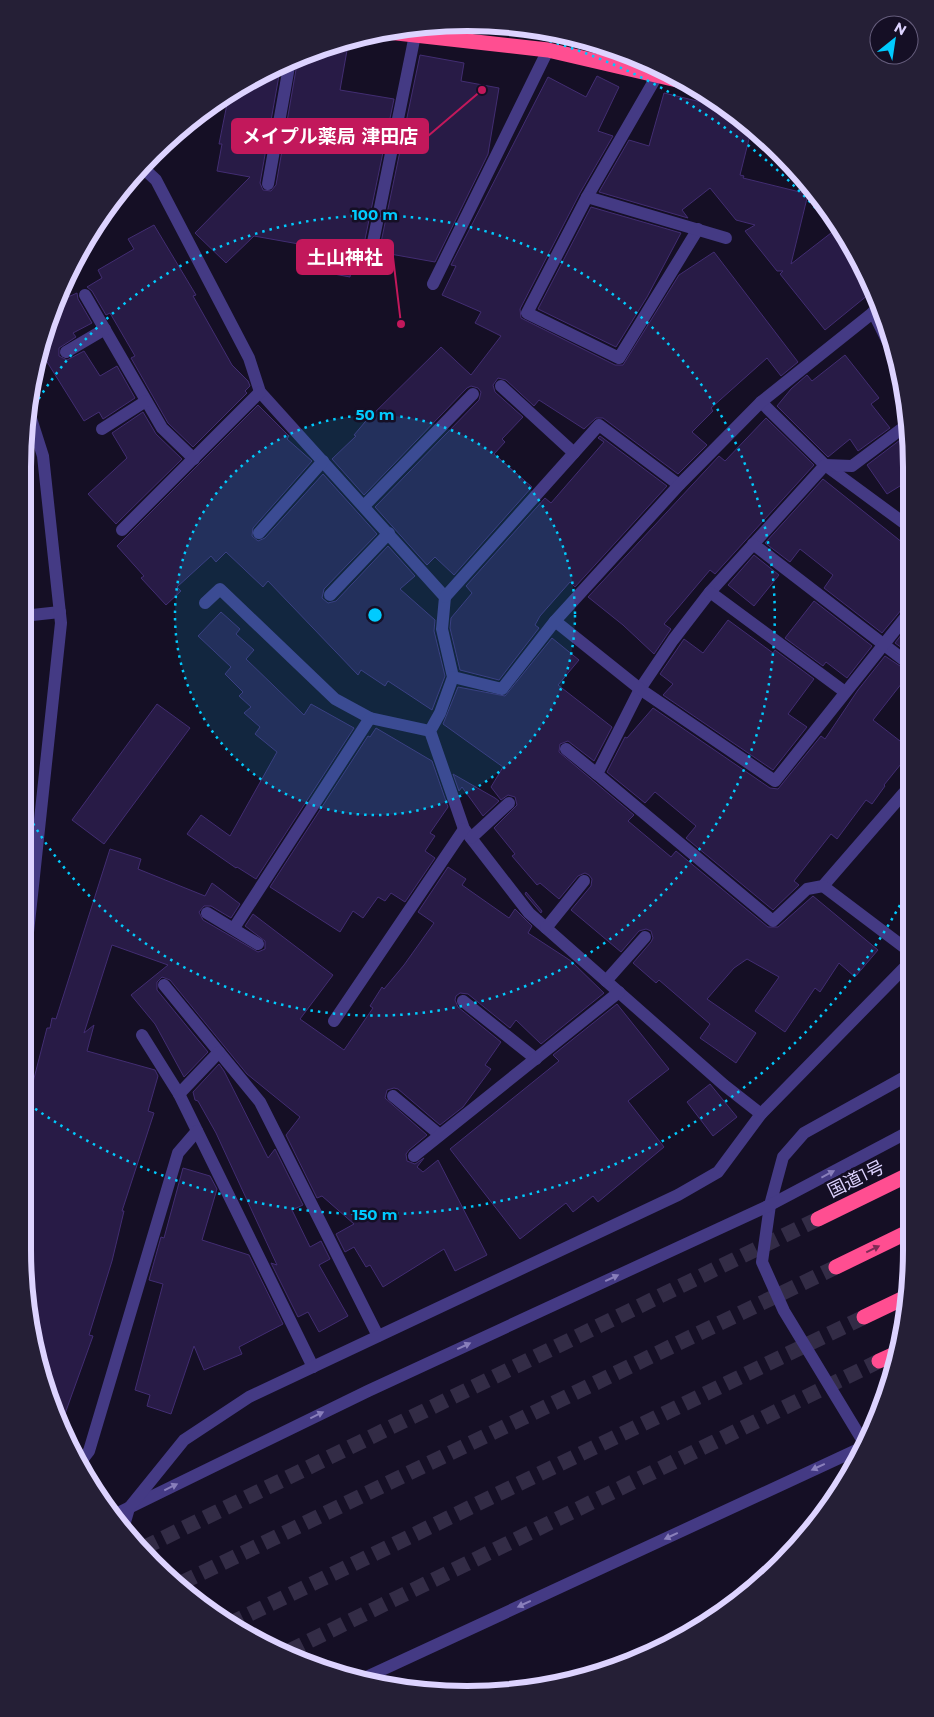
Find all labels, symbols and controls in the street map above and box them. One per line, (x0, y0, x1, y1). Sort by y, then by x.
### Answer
north arrow (869, 15, 919, 65)
text: N (891, 18, 910, 39)
callout: メイプル薬局 津田店 (232, 119, 428, 153)
text: メイプル薬局 津田店 (242, 125, 418, 148)
text: 100 m (352, 205, 398, 224)
callout: 土山神社 (297, 240, 393, 274)
text: 土山神社 (307, 246, 383, 269)
text: 50 m (355, 405, 395, 424)
centre of rings (366, 606, 384, 624)
street label: 国道1号 (824, 1156, 888, 1202)
one-way arrow (821, 1170, 836, 1178)
text: 150 m (353, 1205, 397, 1224)
one-way arrow (866, 1245, 880, 1253)
one-way arrow (605, 1274, 619, 1282)
one-way arrow (457, 1342, 471, 1350)
one-way arrow (310, 1411, 325, 1420)
one-way arrow (811, 1464, 825, 1472)
one-way arrow (164, 1483, 179, 1491)
one-way arrow (664, 1532, 678, 1540)
one-way arrow (516, 1600, 531, 1608)

